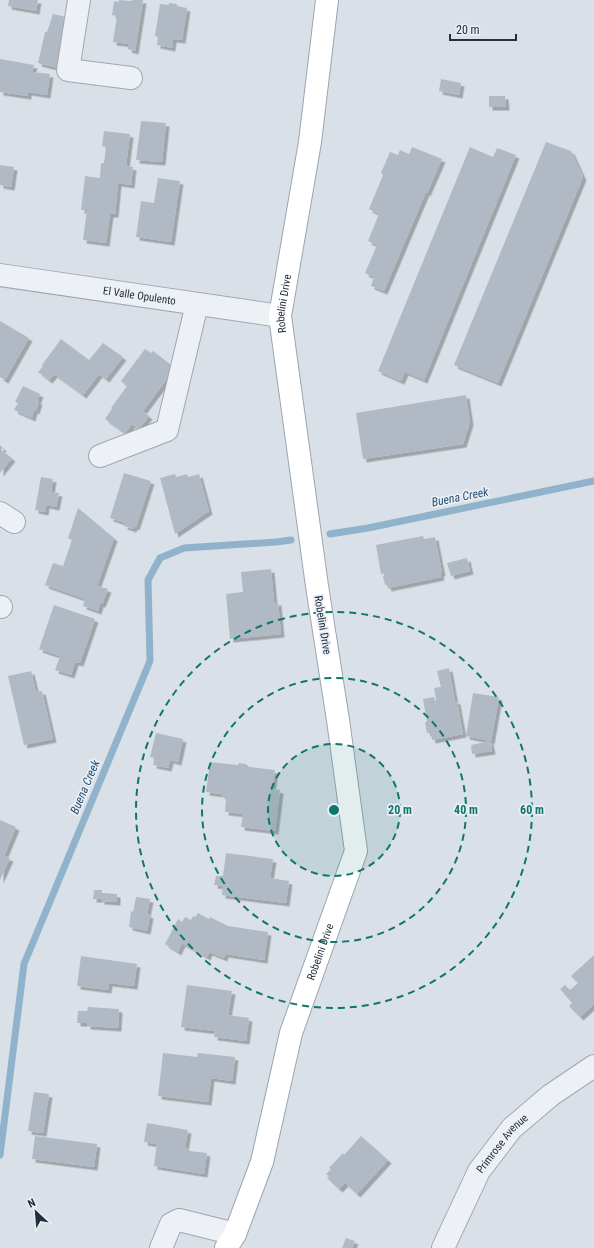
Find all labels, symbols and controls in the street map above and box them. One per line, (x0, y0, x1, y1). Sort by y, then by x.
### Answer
scale bar (450, 16, 516, 42)
text: 20 m (456, 23, 480, 37)
street label: Robelini Drive (274, 273, 294, 334)
street label: El Valle Opulento (102, 284, 177, 308)
water label: Buena Creek (430, 484, 490, 509)
street label: Robelini Drive (311, 595, 334, 655)
water label: Buena Creek (67, 757, 103, 816)
centre of rings (327, 803, 341, 817)
text: 20 m (388, 803, 412, 817)
text: 40 m (454, 803, 478, 817)
text: 60 m (520, 803, 544, 817)
street label: Robelini Drive (304, 922, 337, 982)
street label: Primrose Avenue (474, 1111, 531, 1176)
north arrow (16, 1192, 56, 1232)
text: N (26, 1196, 38, 1211)

